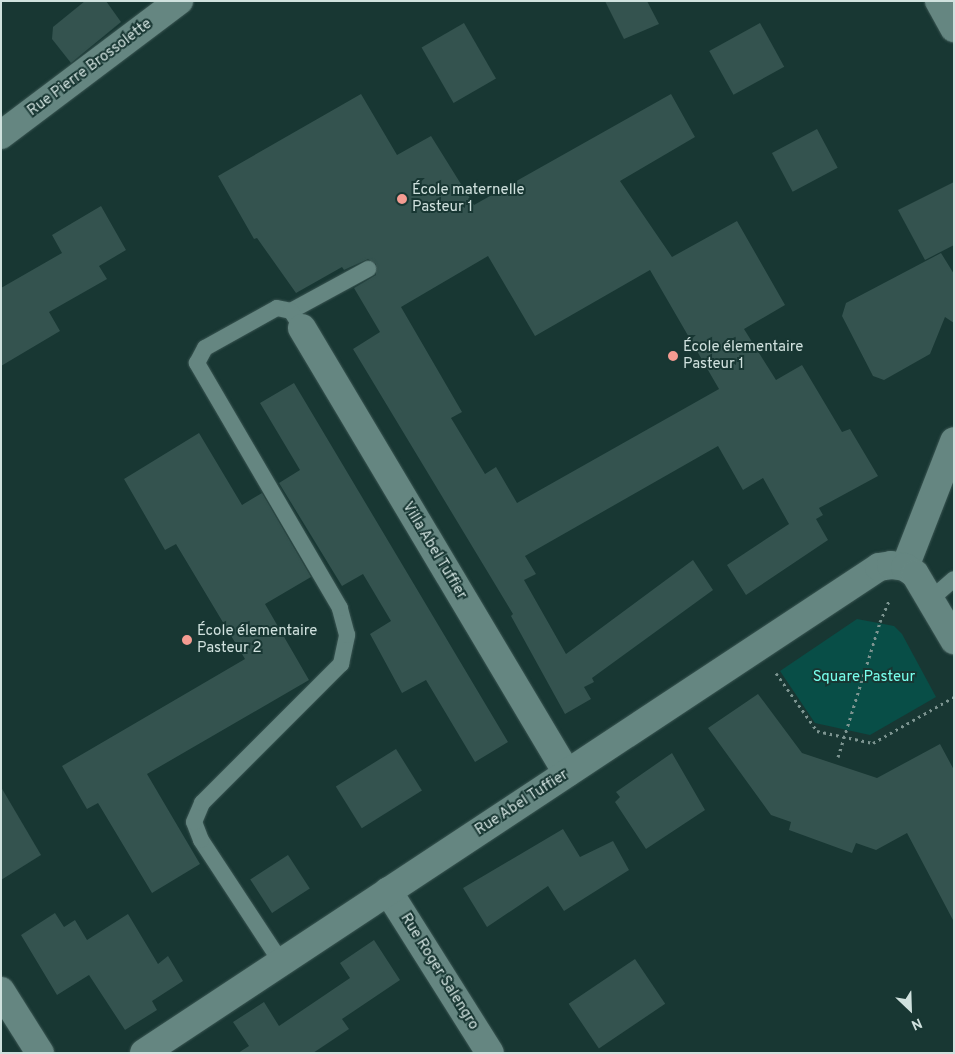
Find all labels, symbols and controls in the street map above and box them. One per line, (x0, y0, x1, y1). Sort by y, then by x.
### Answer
street label: Rue Pierre Brossolette (24, 15, 156, 121)
place label: École maternelle Pasteur 1 (412, 181, 525, 216)
marker: École maternelle Pasteur 1 (396, 193, 408, 205)
place label: École élementaire Pasteur 1 (683, 338, 803, 373)
marker: École élementaire Pasteur 1 (667, 350, 679, 362)
street label: Villa Abel Tuffier (397, 498, 471, 604)
place label: École élementaire Pasteur 2 (197, 622, 317, 657)
marker: École élementaire Pasteur 2 (181, 634, 193, 646)
park label: Square Pasteur (813, 669, 915, 687)
street label: Rue Abel Tuffier (472, 766, 572, 840)
street label: Rue Roger Salengro (396, 910, 482, 1034)
north arrow (885, 984, 935, 1034)
text: N (908, 1013, 924, 1033)

